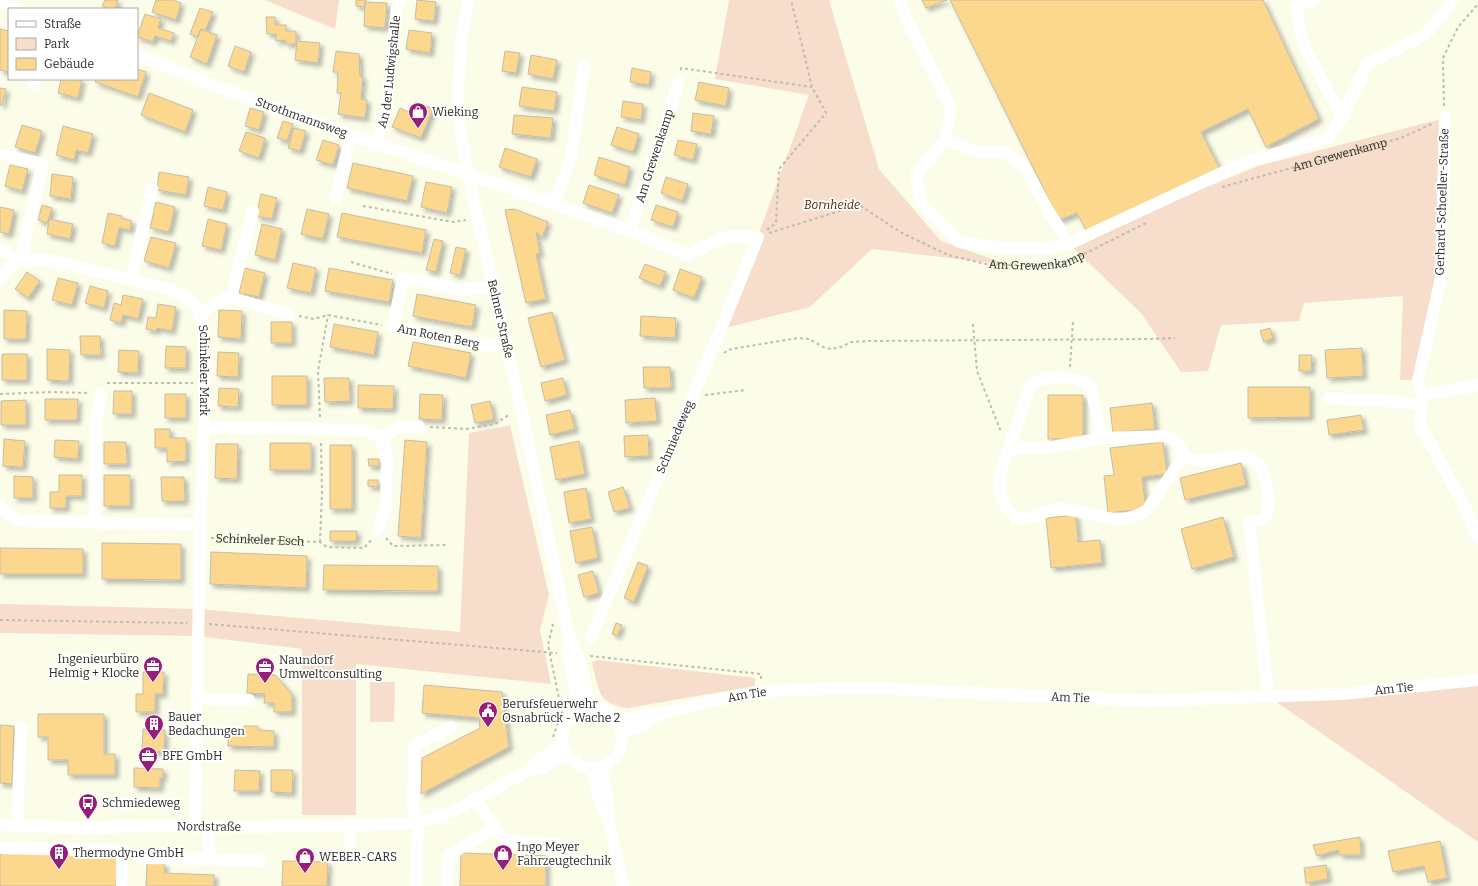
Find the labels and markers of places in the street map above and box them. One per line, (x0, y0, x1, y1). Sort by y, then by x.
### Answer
shop icon: Wieking (407, 101, 429, 129)
place label: Wieking (432, 105, 479, 119)
place label: Ingenieurbüro Helmig + Klocke (48, 652, 139, 680)
place label: Naundorf Umweltconsulting (279, 653, 382, 681)
office icon: Ingenieurbüro Helmig + Klocke (142, 655, 164, 683)
office icon: Naundorf Umweltconsulting (254, 656, 276, 684)
place label: Berufsfeuerwehr Osnabrück - Wache 2 (502, 697, 620, 725)
public building icon: Berufsfeuerwehr Osnabrück - Wache 2 (477, 700, 499, 728)
place label: Bauer Bedachungen (168, 710, 245, 738)
building icon: Bauer Bedachungen (143, 713, 165, 741)
office icon: BFE GmbH (137, 745, 159, 773)
place label: BFE GmbH (162, 749, 223, 763)
bus stop icon: Schmiedeweg (77, 792, 99, 820)
place label: Schmiedeweg (102, 796, 180, 810)
place label: Ingo Meyer Fahrzeugtechnik (517, 840, 611, 868)
building icon: Thermodyne GmbH (48, 842, 70, 870)
shop icon: Ingo Meyer Fahrzeugtechnik (492, 843, 514, 871)
place label: Thermodyne GmbH (73, 846, 184, 860)
shop icon: WEBER-CARS (294, 846, 316, 874)
place label: WEBER-CARS (319, 850, 397, 864)

